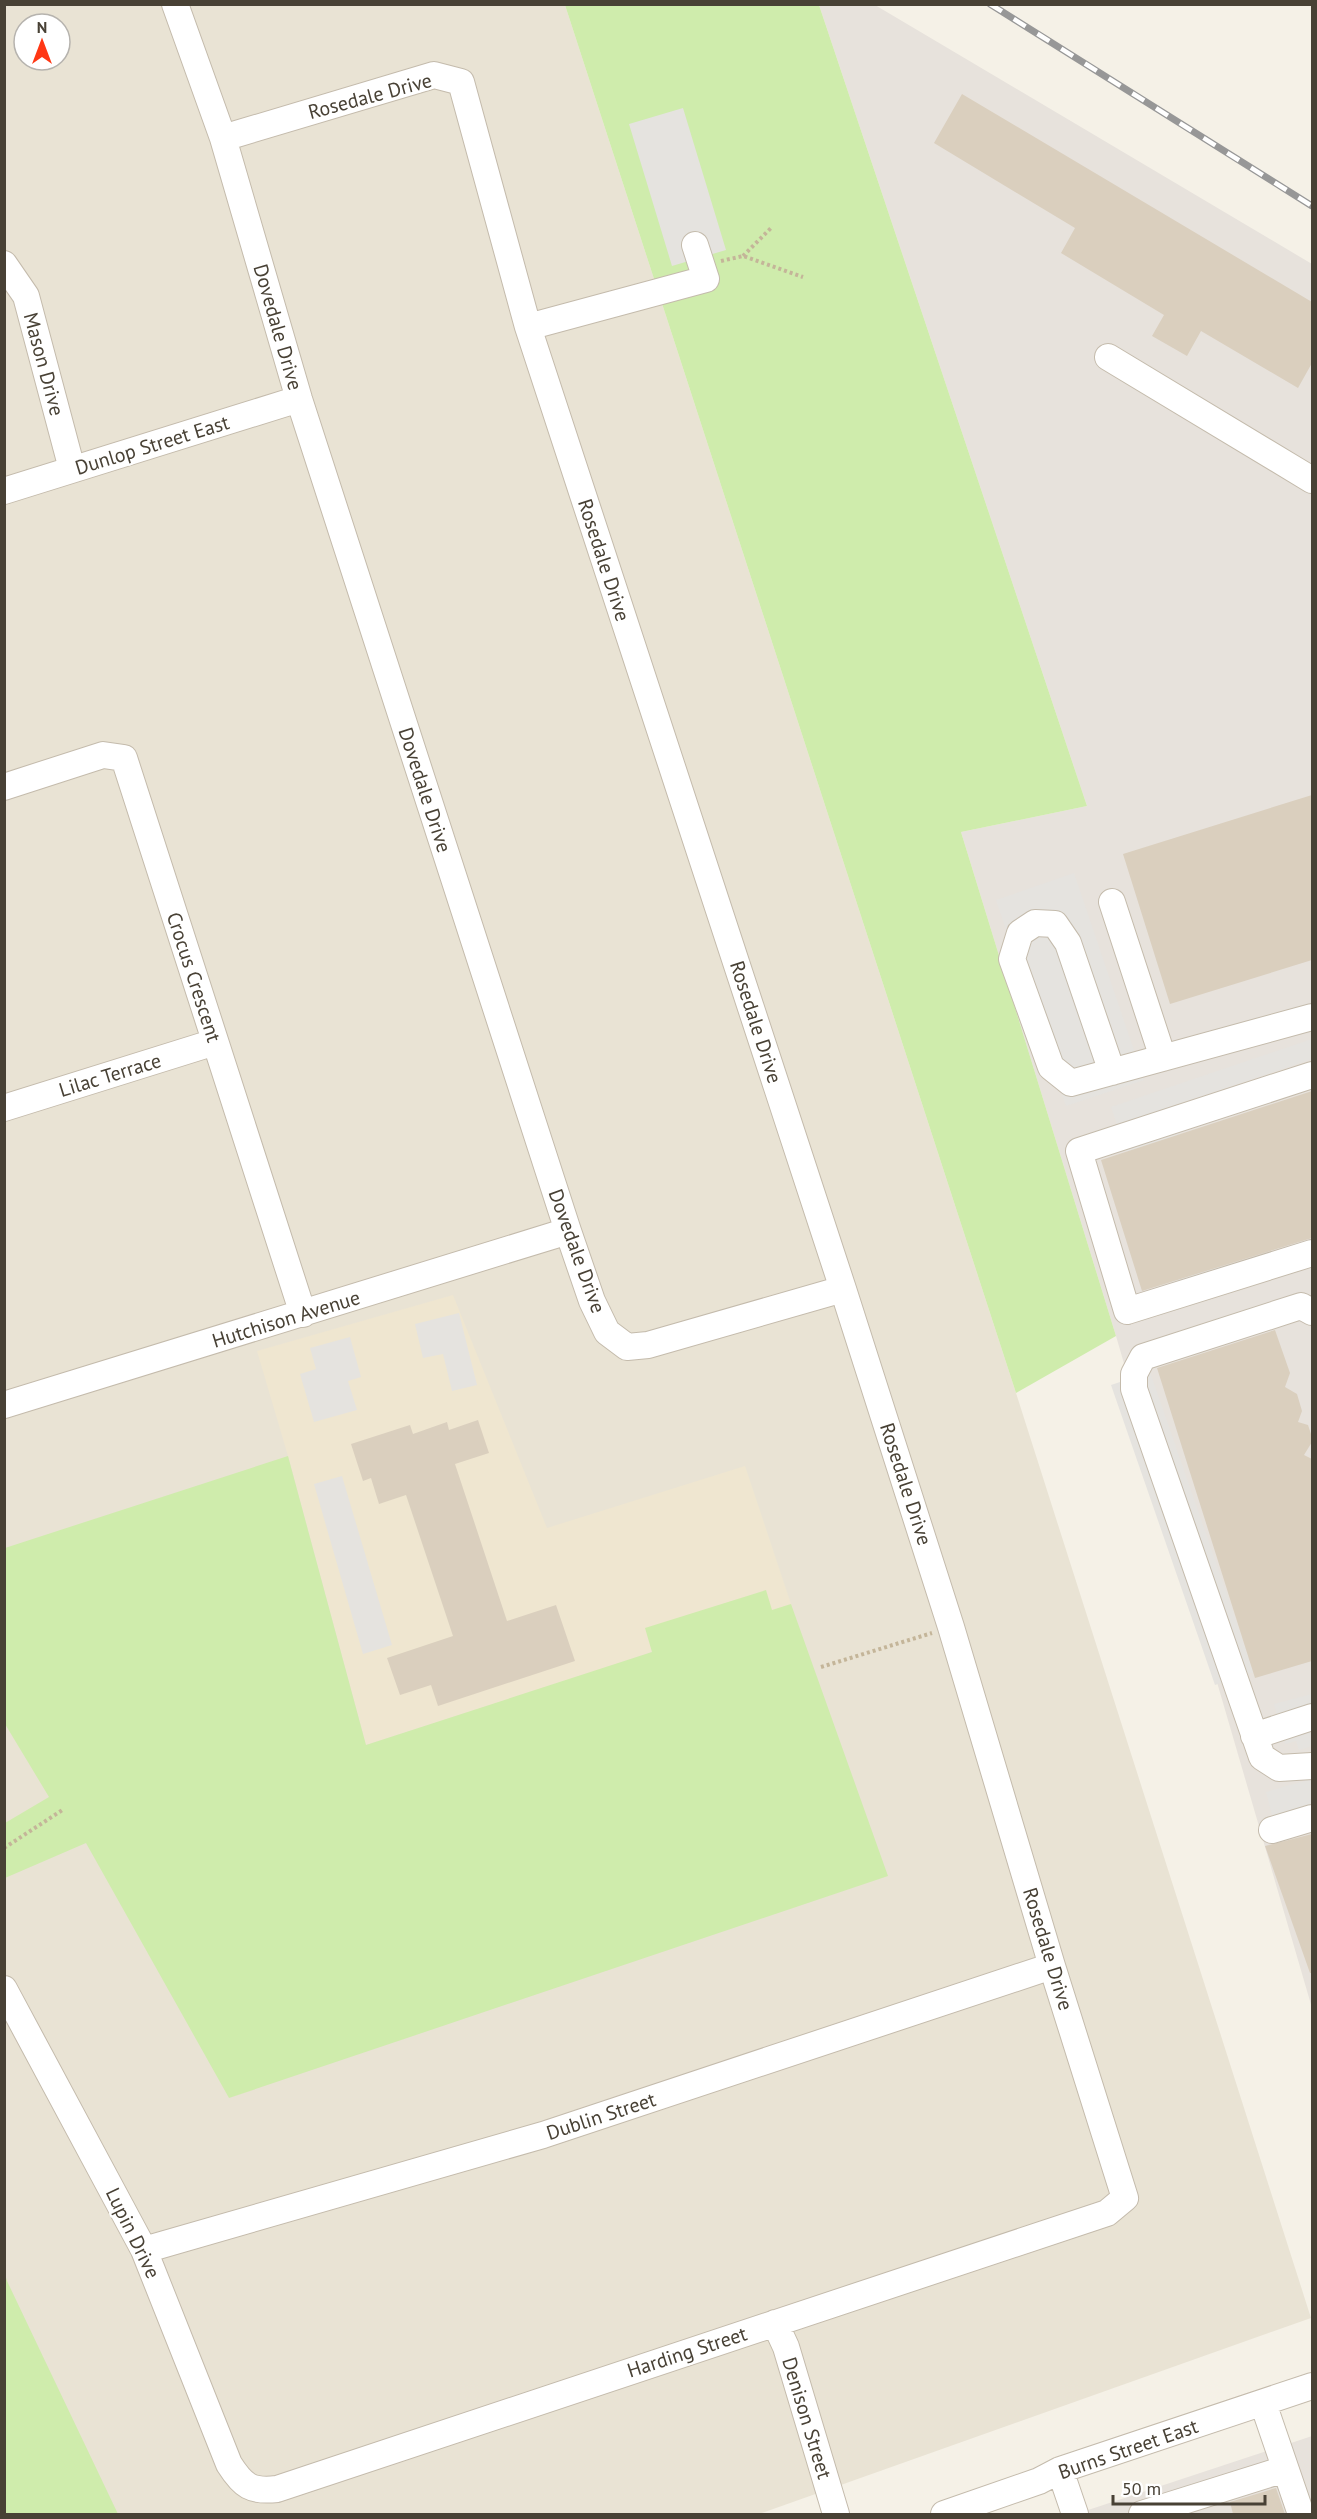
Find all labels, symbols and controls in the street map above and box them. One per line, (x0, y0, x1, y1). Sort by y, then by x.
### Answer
north arrow (12, 12, 72, 72)
text: N (37, 17, 47, 37)
street label: Rosedale Drive (305, 67, 435, 125)
street label: Dovedale Drive (248, 261, 308, 393)
street label: Mason Drive (18, 309, 70, 419)
street label: Dunlop Street East (72, 409, 232, 481)
street label: Rosedale Drive (572, 496, 636, 624)
street label: Dovedale Drive (393, 724, 457, 856)
street label: Crocus Crescent (161, 909, 227, 1045)
street label: Rosedale Drive (724, 958, 788, 1086)
street label: Lilac Terrace (56, 1047, 164, 1103)
street label: Dovedale Drive (543, 1185, 611, 1317)
street label: Hutchison Avenue (209, 1284, 363, 1354)
street label: Rosedale Drive (874, 1420, 938, 1548)
street label: Rosedale Drive (1017, 1884, 1079, 2014)
street label: Dublin Street (543, 2086, 659, 2146)
street label: Lupin Drive (100, 2183, 166, 2283)
street label: Harding Street (624, 2320, 750, 2384)
street label: Denison Street (776, 2354, 838, 2482)
street label: Burns Street East (1055, 2413, 1202, 2485)
scale bar (1113, 2468, 1264, 2506)
text: 50 m (1122, 2477, 1161, 2500)

